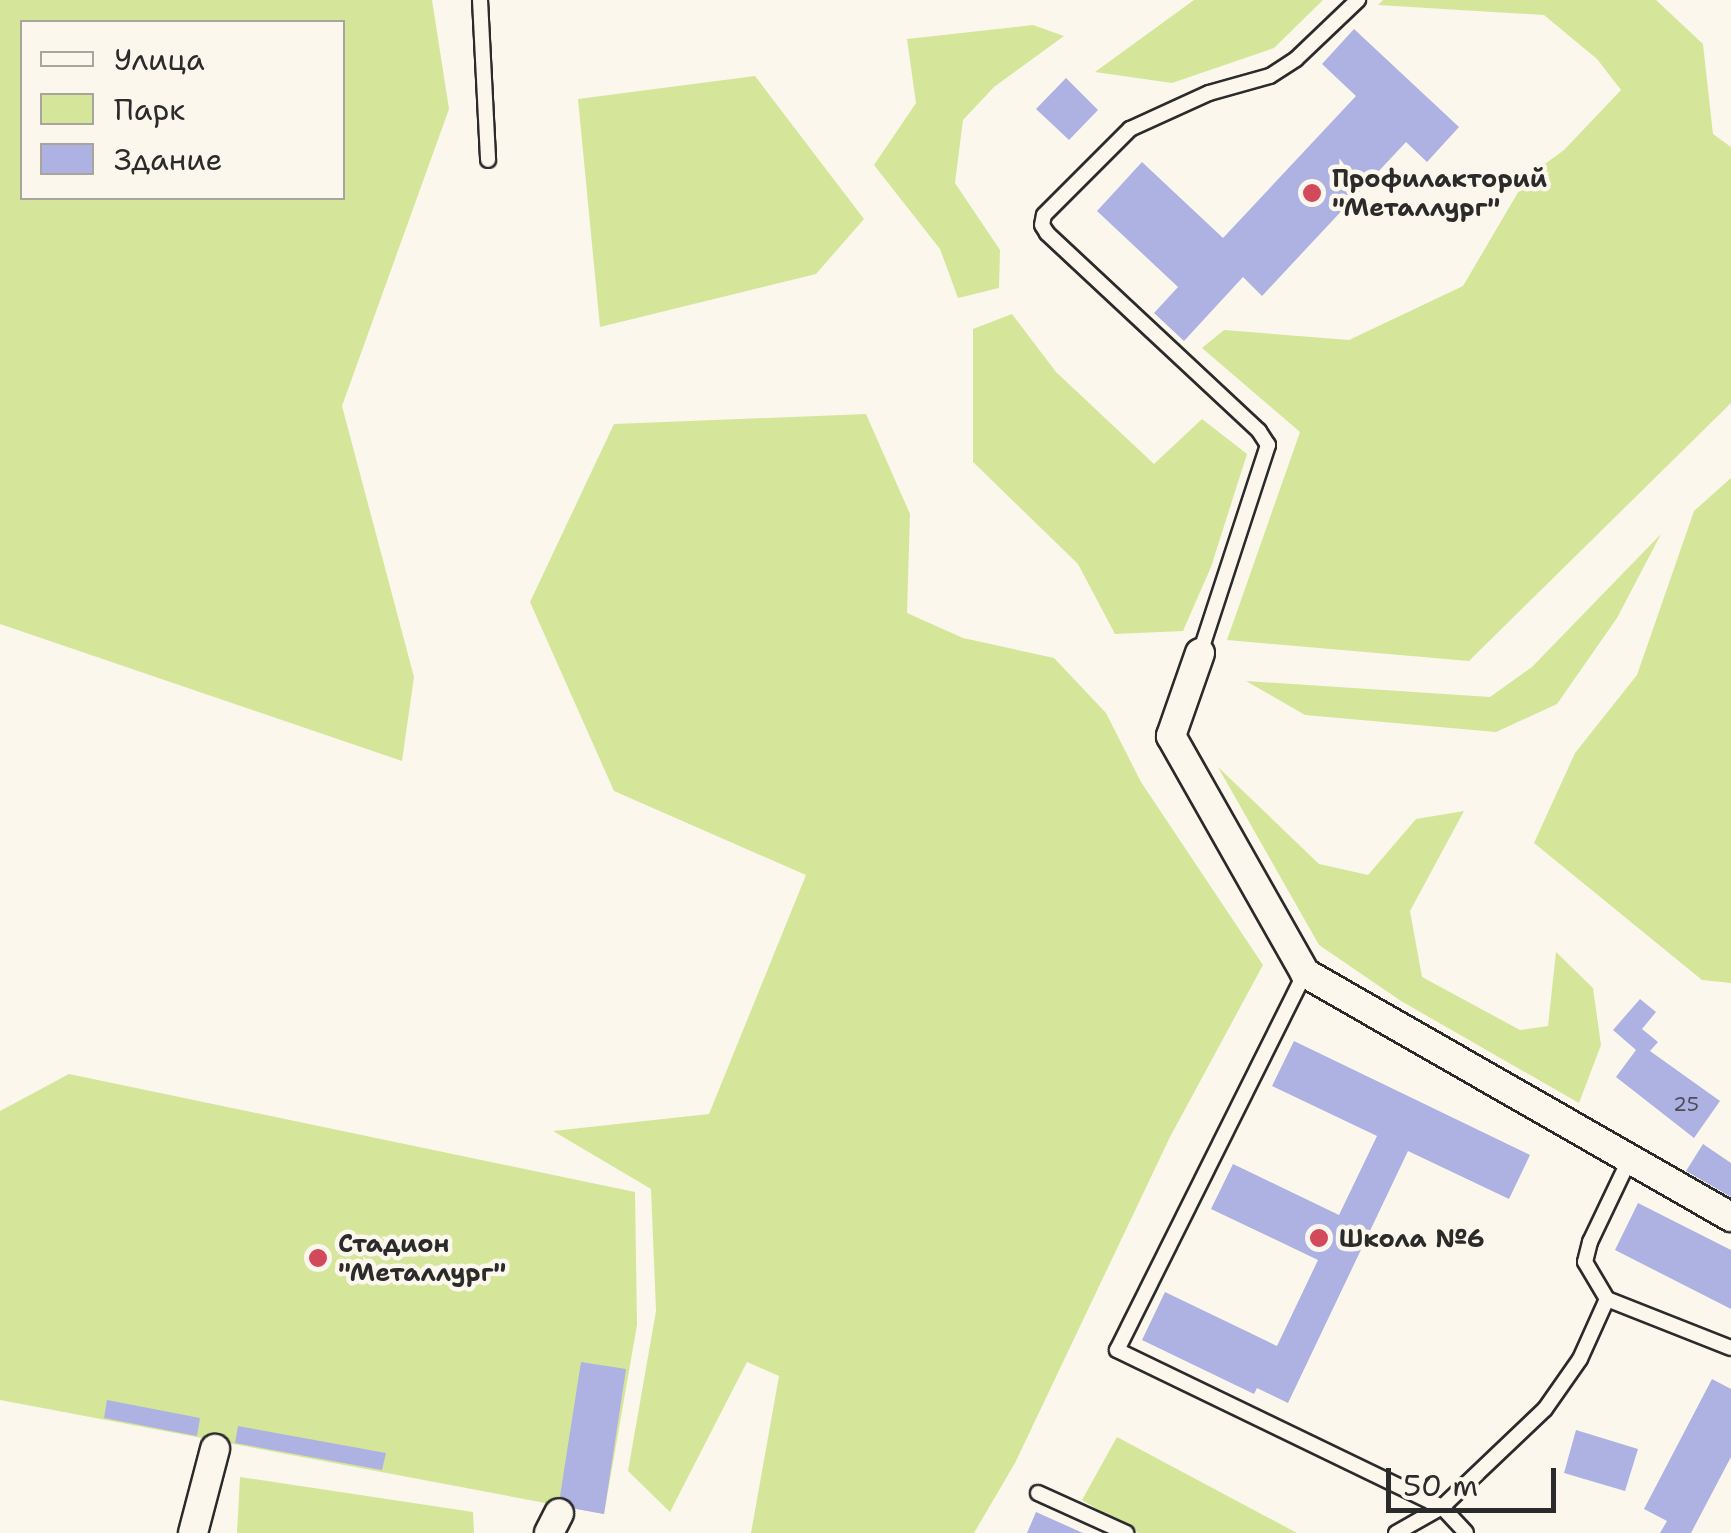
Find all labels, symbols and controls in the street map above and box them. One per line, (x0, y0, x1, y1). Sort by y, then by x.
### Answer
legend (20, 20, 345, 200)
text: Улица (114, 39, 205, 80)
text: Парк (114, 89, 185, 130)
text: Здание (114, 139, 223, 180)
place label: Профилакторий "Металлург" (1332, 164, 1547, 223)
marker: Профилакторий "Металлург" (1301, 182, 1323, 204)
house number: 25 (1673, 1092, 1699, 1116)
place label: Школа №6 (1339, 1223, 1484, 1253)
marker: Школа №6 (1308, 1227, 1330, 1249)
place label: Стадион "Металлург" (338, 1229, 506, 1288)
marker: Стадион "Металлург" (307, 1247, 329, 1269)
scale bar (1391, 1448, 1561, 1510)
text: 50 m (1403, 1465, 1478, 1506)

